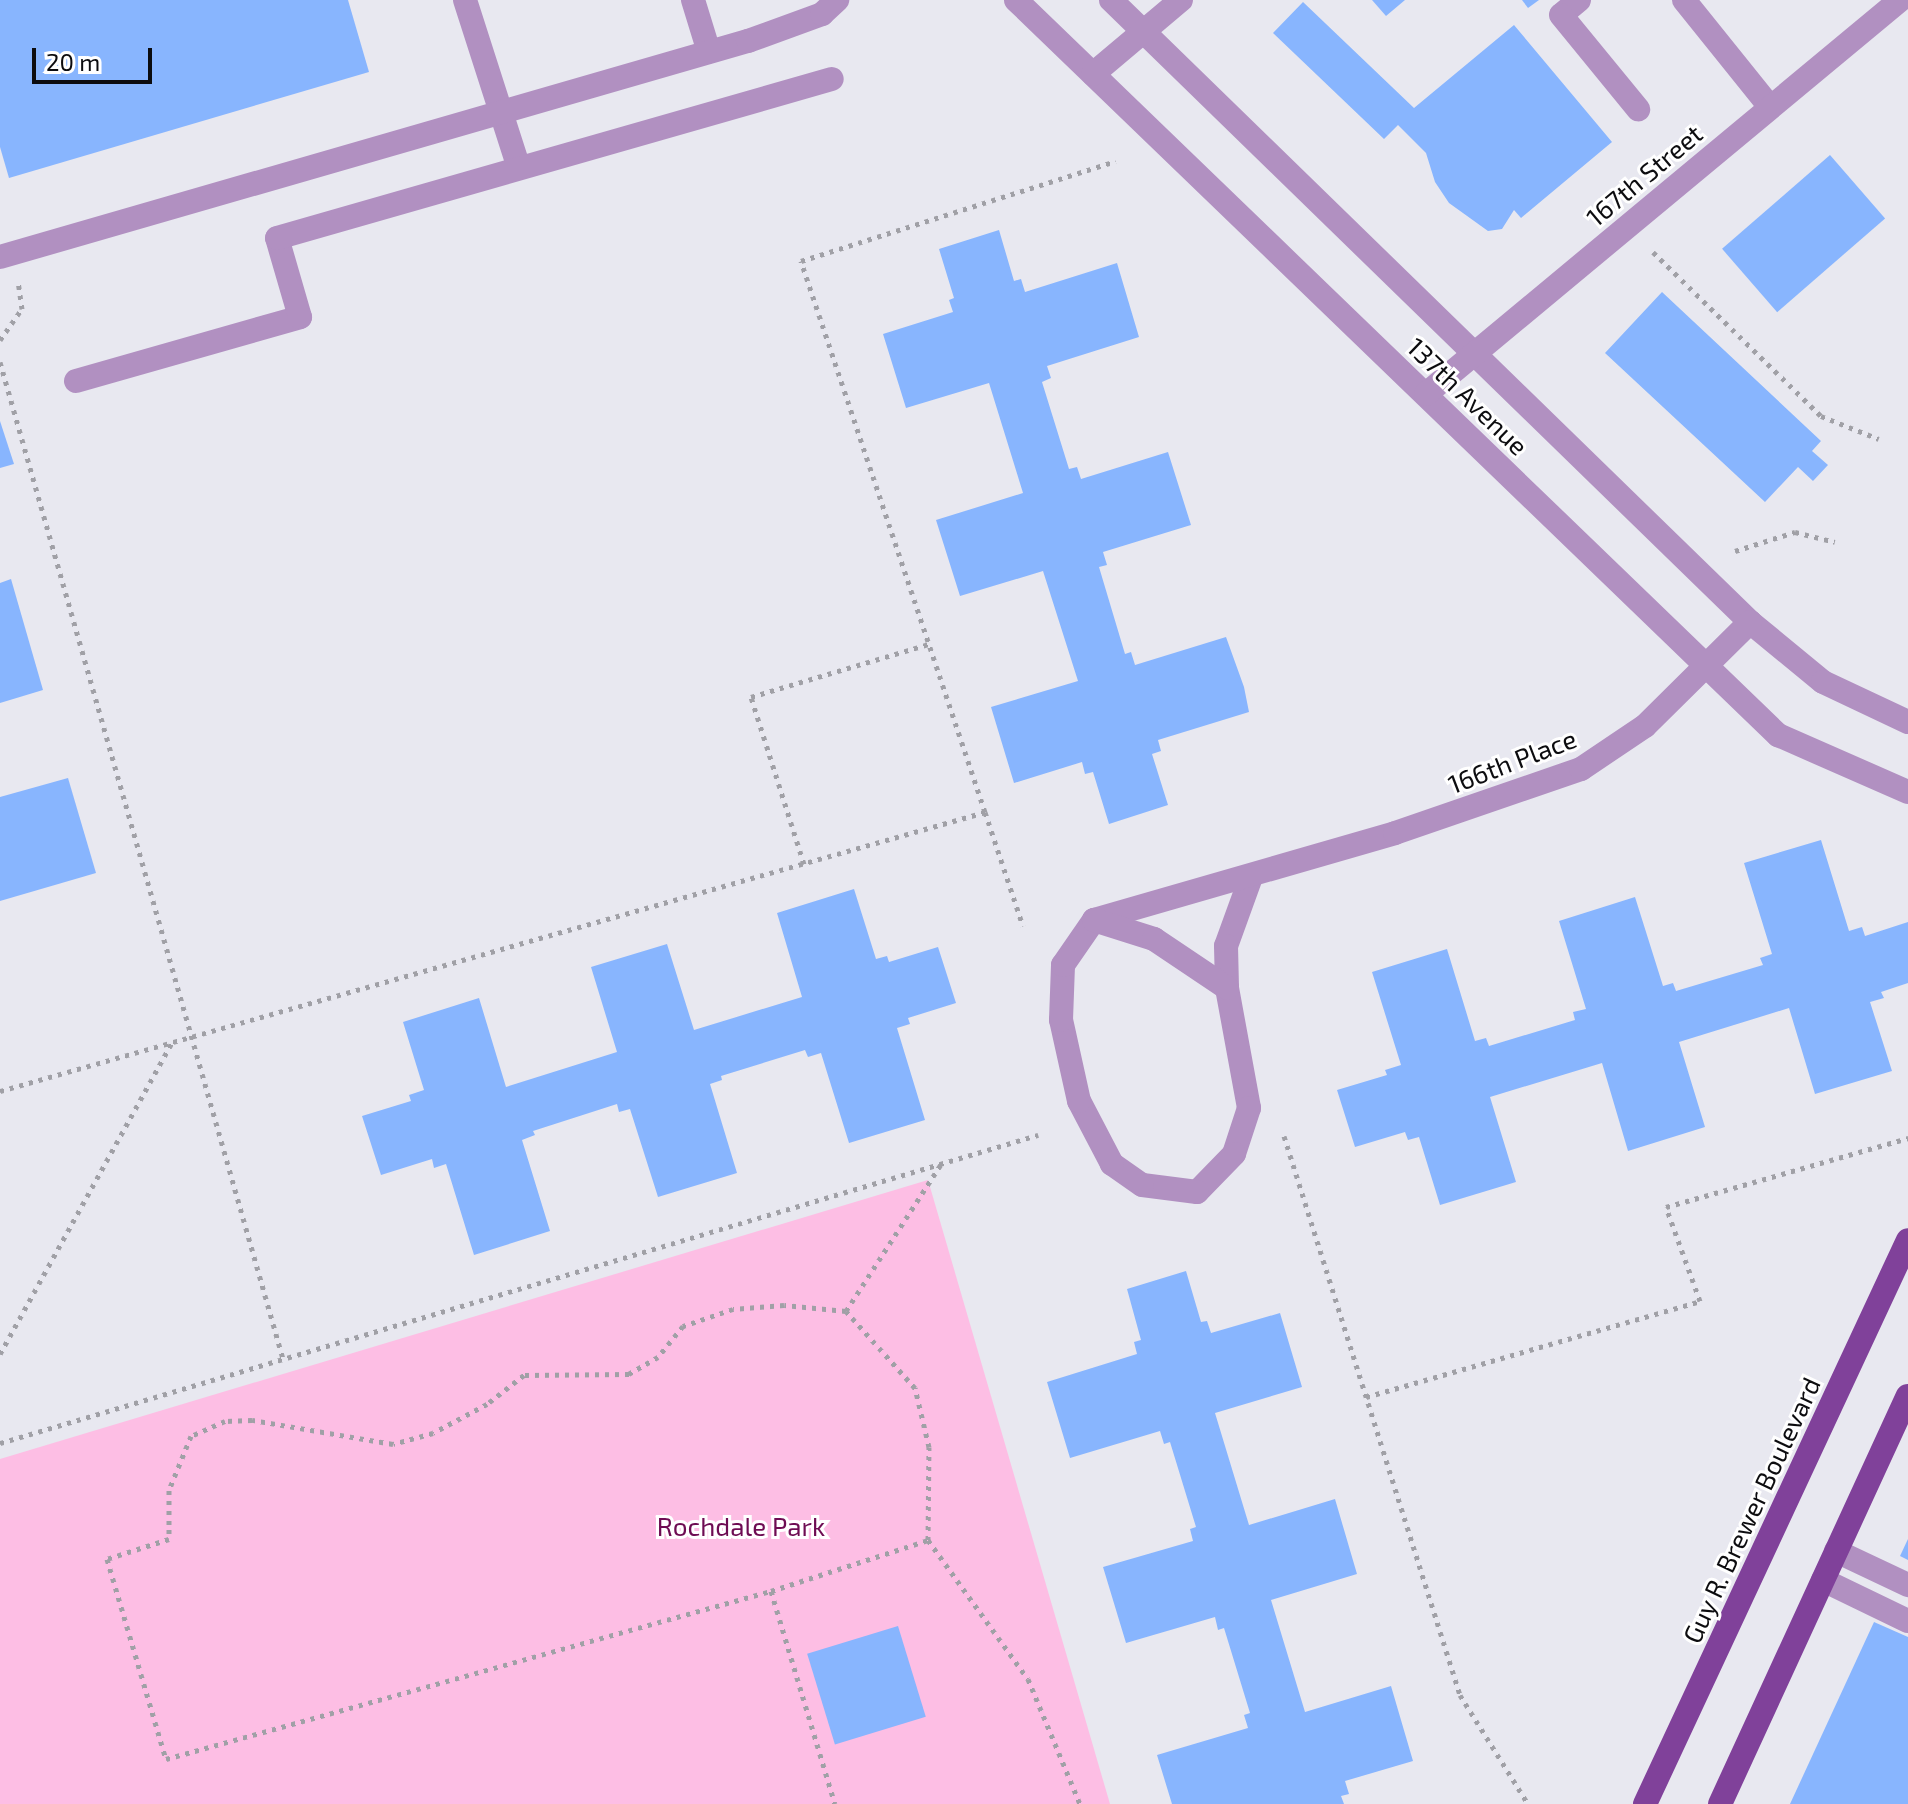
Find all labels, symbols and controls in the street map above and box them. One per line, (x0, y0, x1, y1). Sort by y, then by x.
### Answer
scale bar (36, 32, 156, 82)
text: 20 m (46, 47, 100, 76)
street label: 167th Street (1580, 118, 1708, 232)
street label: 137th Avenue (1401, 331, 1535, 461)
street label: 166th Place (1444, 722, 1580, 800)
street label: Guy R. Brewer Boulevard (1675, 1372, 1827, 1648)
park label: Rochdale Park (657, 1510, 825, 1542)

